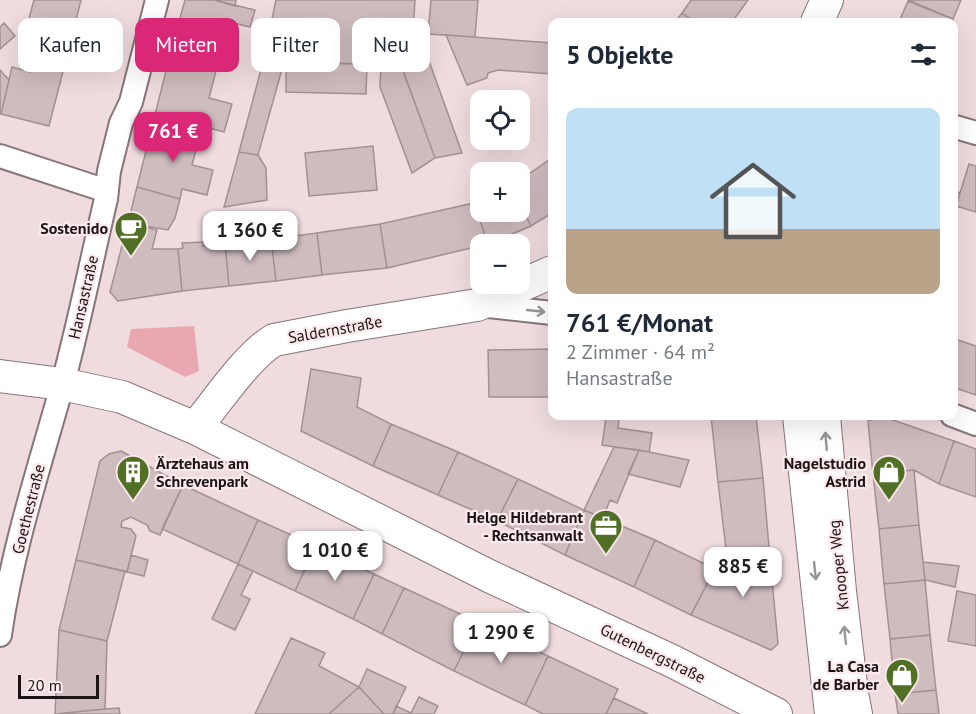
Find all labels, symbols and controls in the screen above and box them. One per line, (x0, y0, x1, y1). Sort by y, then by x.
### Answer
chip: Kaufen (18, 18, 123, 72)
chip: Mieten (135, 18, 239, 72)
chip: Filter (251, 18, 340, 72)
chip: Neu (352, 18, 430, 72)
text: 5 Objekte (566, 38, 673, 71)
icon: filters (907, 38, 940, 71)
map controls (470, 90, 530, 294)
button: locate (470, 90, 530, 150)
pin: 761 € (131, 112, 215, 163)
text: 761 € (148, 118, 198, 144)
icon: home (699, 147, 807, 255)
button: + (470, 162, 530, 222)
cafe icon: Sostenido (113, 210, 149, 257)
pin: 1 360 € (195, 211, 305, 262)
text: 1 360 € (217, 217, 283, 243)
place label: Sostenido (40, 218, 108, 238)
button: − (470, 234, 530, 294)
street label: Hansastraße (64, 253, 102, 341)
one-way arrow (525, 306, 545, 317)
text: 761 €/Monat (566, 306, 713, 339)
street label: Saldernstraße (286, 311, 384, 347)
text: 2 Zimmer · 64 m² (566, 339, 715, 365)
text: Hansastraße (566, 365, 673, 391)
one-way arrow (820, 432, 831, 452)
place label: Ärztehaus am Schrevenpark (156, 453, 249, 491)
place label: Nagelstudio Astrid (784, 453, 866, 491)
building icon: Ärztehaus am Schrevenpark (115, 454, 151, 501)
shop icon: Nagelstudio Astrid (871, 454, 907, 501)
street label: Goethestraße (7, 462, 49, 556)
place label: Helge Hildebrant - Rechtsanwalt (466, 507, 583, 545)
office icon: Helge Hildebrant - Rechtsanwalt (588, 508, 624, 555)
street label: Knooper Weg (823, 519, 853, 611)
pin: 1 010 € (280, 531, 390, 582)
text: 1 010 € (302, 537, 368, 563)
pin: 885 € (701, 547, 785, 598)
text: 885 € (718, 553, 768, 579)
one-way arrow (810, 560, 821, 580)
pin: 1 290 € (446, 613, 556, 664)
text: 1 290 € (468, 619, 534, 645)
street label: Gutenbergstraße (597, 619, 709, 687)
one-way arrow (839, 626, 850, 646)
place label: La Casa de Barber (813, 656, 879, 694)
shop icon: La Casa de Barber (884, 657, 920, 704)
scale bar (18, 672, 99, 700)
text: 20 m (27, 675, 62, 695)

